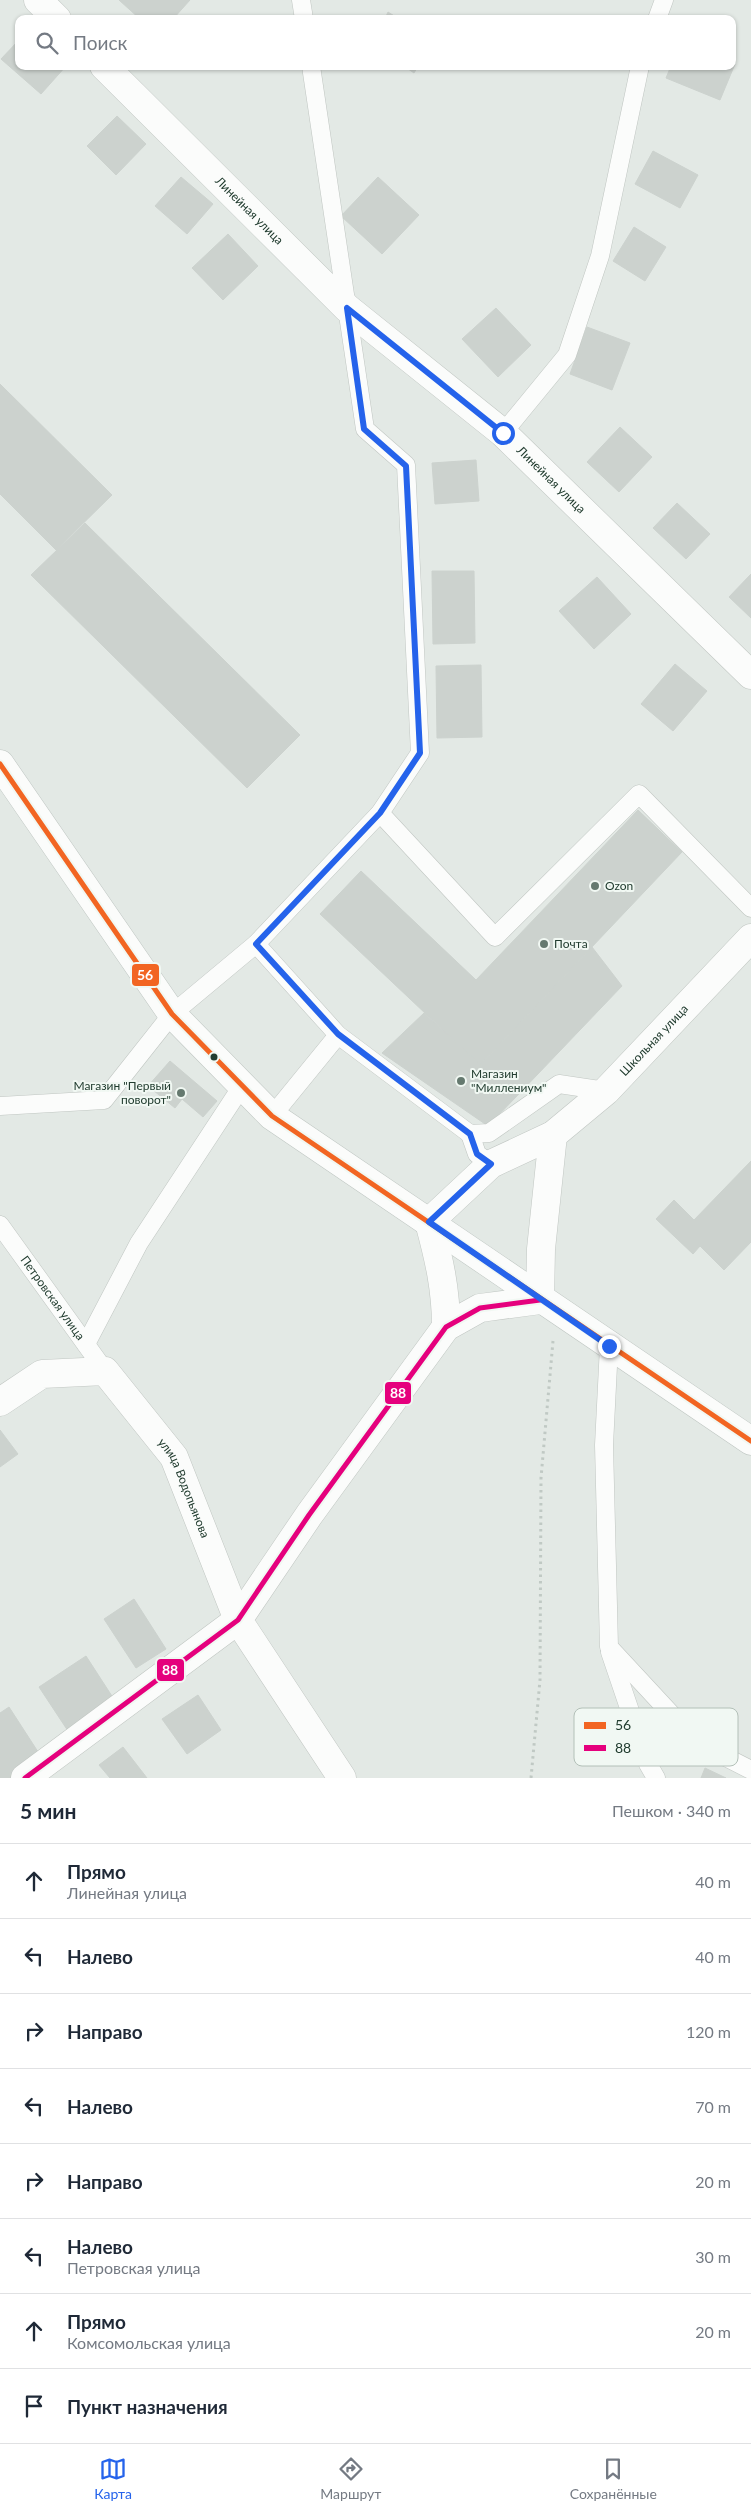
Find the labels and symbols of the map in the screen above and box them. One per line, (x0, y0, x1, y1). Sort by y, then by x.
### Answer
street label: Линейная улица (212, 172, 287, 247)
route start (492, 422, 515, 445)
street label: Линейная улица (513, 442, 589, 516)
place label: Ozon (605, 878, 633, 893)
marker: Ozon (589, 880, 601, 892)
place label: Почта (554, 936, 588, 951)
marker: Почта (538, 938, 550, 950)
line badge: 56 (131, 963, 160, 987)
text: 56 (137, 966, 153, 983)
street label: Школьная улица (616, 1001, 691, 1079)
unlabelled marker (209, 1052, 219, 1062)
place label: Магазин "Миллениум" (471, 1066, 547, 1095)
marker: Магазин "Миллениум" (455, 1075, 467, 1087)
place label: Магазин "Первый поворот" (73, 1078, 171, 1107)
marker: Магазин "Первый поворот" (175, 1087, 187, 1099)
street label: Петровская улица (18, 1253, 88, 1343)
route end (598, 1335, 621, 1358)
line badge: 88 (384, 1381, 412, 1405)
text: 88 (390, 1384, 406, 1401)
street label: улица Водопьянова (155, 1435, 213, 1540)
line badge: 88 (156, 1658, 185, 1682)
text: 88 (162, 1661, 178, 1678)
legend (574, 1708, 738, 1766)
text: 56 (615, 1716, 631, 1733)
text: 88 (615, 1739, 631, 1756)

